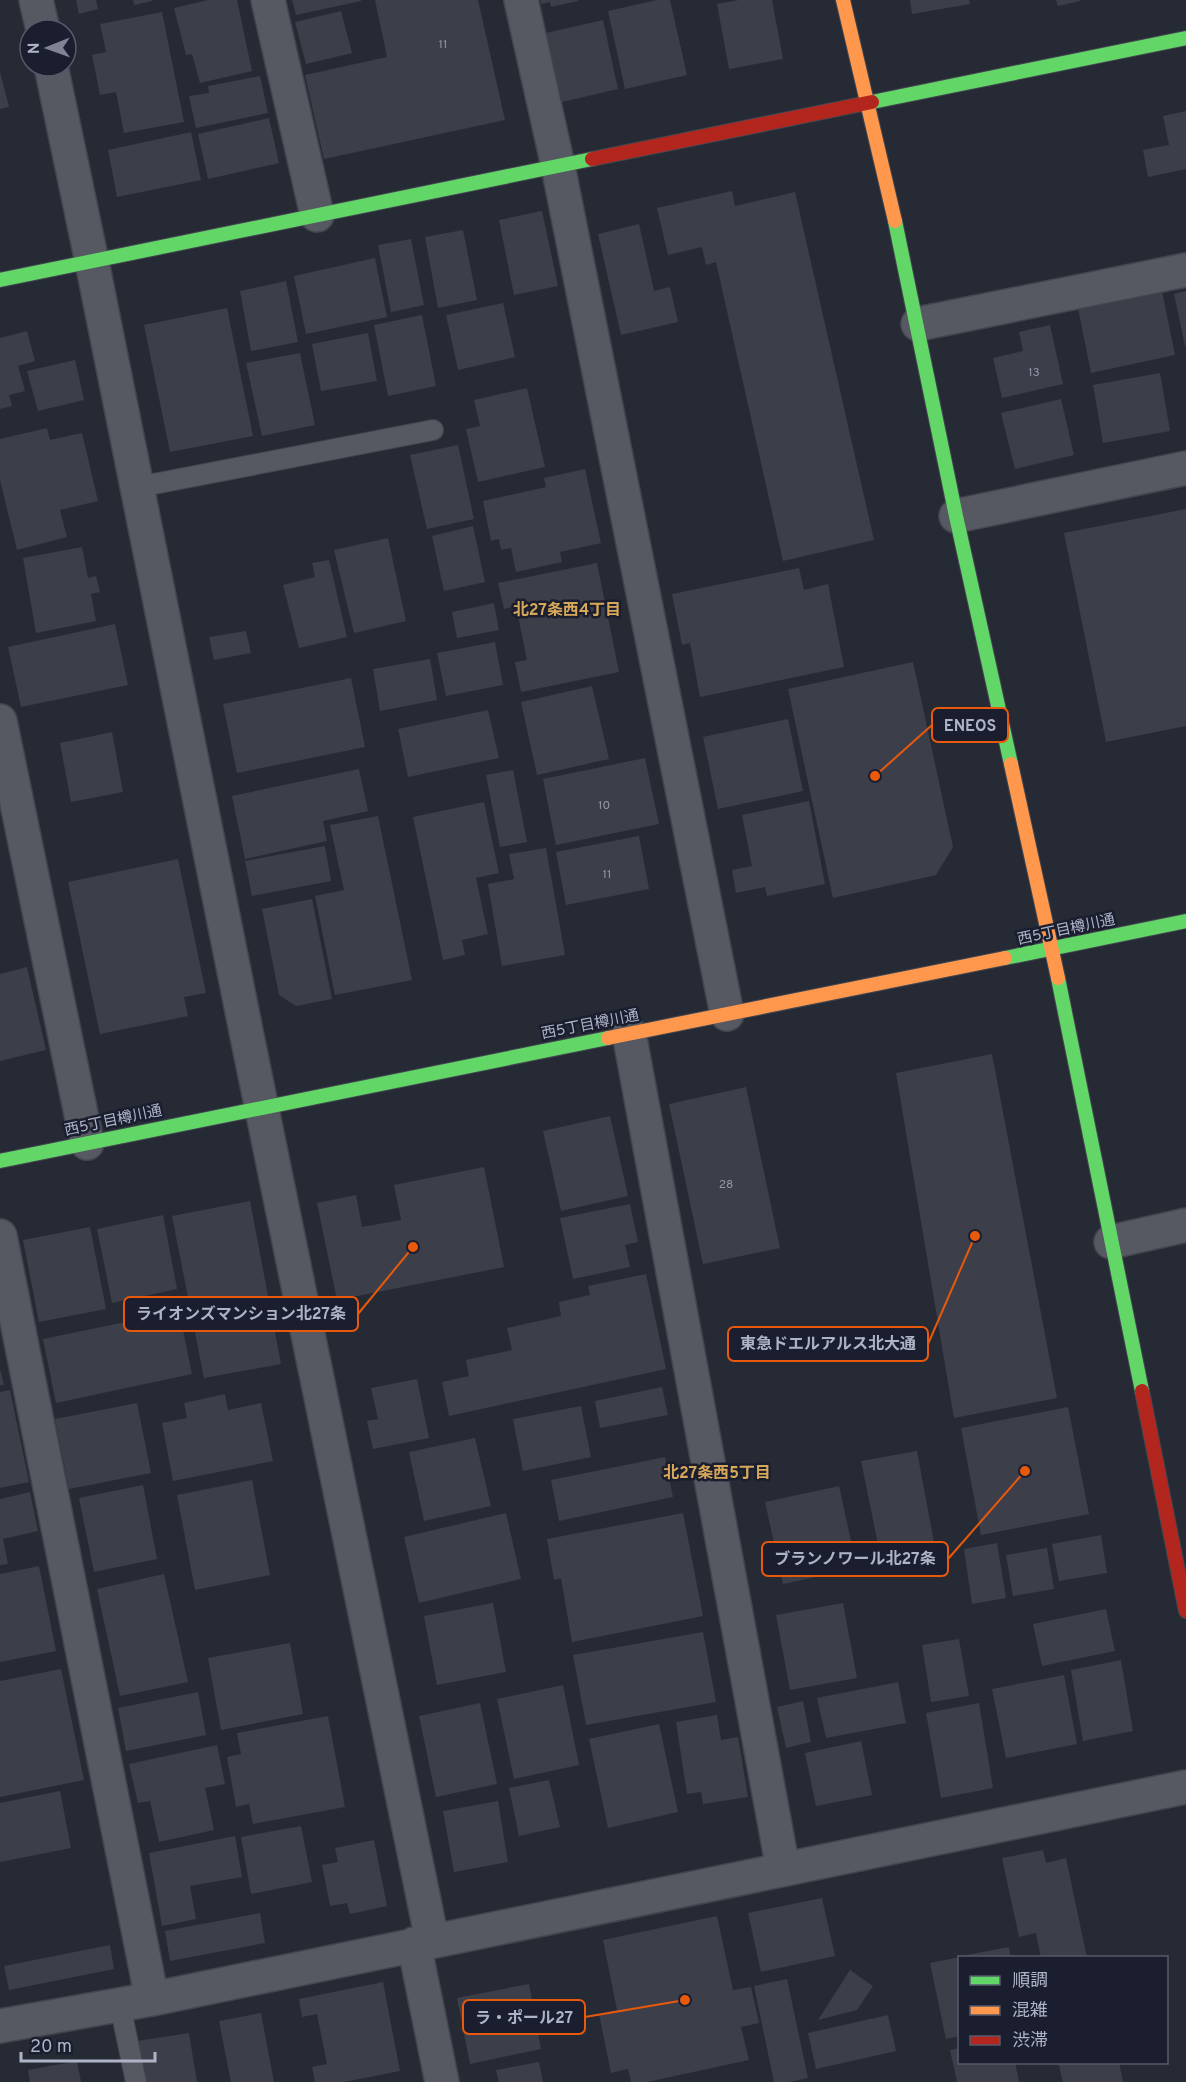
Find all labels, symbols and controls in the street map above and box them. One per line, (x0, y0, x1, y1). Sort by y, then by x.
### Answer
north arrow (18, 18, 78, 78)
house number: 11 (439, 37, 447, 53)
text: N (25, 42, 45, 54)
house number: 13 (1028, 365, 1040, 381)
district label: 北27条西4丁目 (513, 601, 621, 621)
callout: ENEOS (932, 708, 1008, 742)
text: ENEOS (944, 717, 996, 737)
house number: 10 (598, 798, 610, 814)
house number: 11 (603, 867, 611, 883)
street label: 西5丁目樽川通 (1016, 911, 1117, 950)
street label: 西5丁目樽川通 (540, 1007, 641, 1044)
street label: 西5丁目樽川通 (63, 1102, 164, 1141)
house number: 28 (719, 1177, 733, 1193)
callout: ライオンズマンション北27条 (124, 1297, 358, 1331)
text: ライオンズマンション北27条 (136, 1305, 346, 1325)
callout: 東急ドエルアルス北大通 (728, 1327, 928, 1361)
text: 東急ドエルアルス北大通 (740, 1335, 916, 1355)
district label: 北27条西5丁目 (663, 1464, 771, 1484)
callout: ブランノワール北27条 (762, 1542, 948, 1576)
text: ブランノワール北27条 (774, 1550, 936, 1570)
legend (958, 1956, 1168, 2064)
text: 順調 (1012, 1970, 1048, 1993)
callout: ラ・ポール27 (463, 2000, 585, 2034)
text: 混雑 (1012, 2000, 1048, 2023)
text: ラ・ポール27 (475, 2009, 573, 2029)
scale bar (21, 2025, 154, 2063)
text: 渋滞 (1012, 2030, 1048, 2053)
text: 20 m (30, 2036, 72, 2059)

